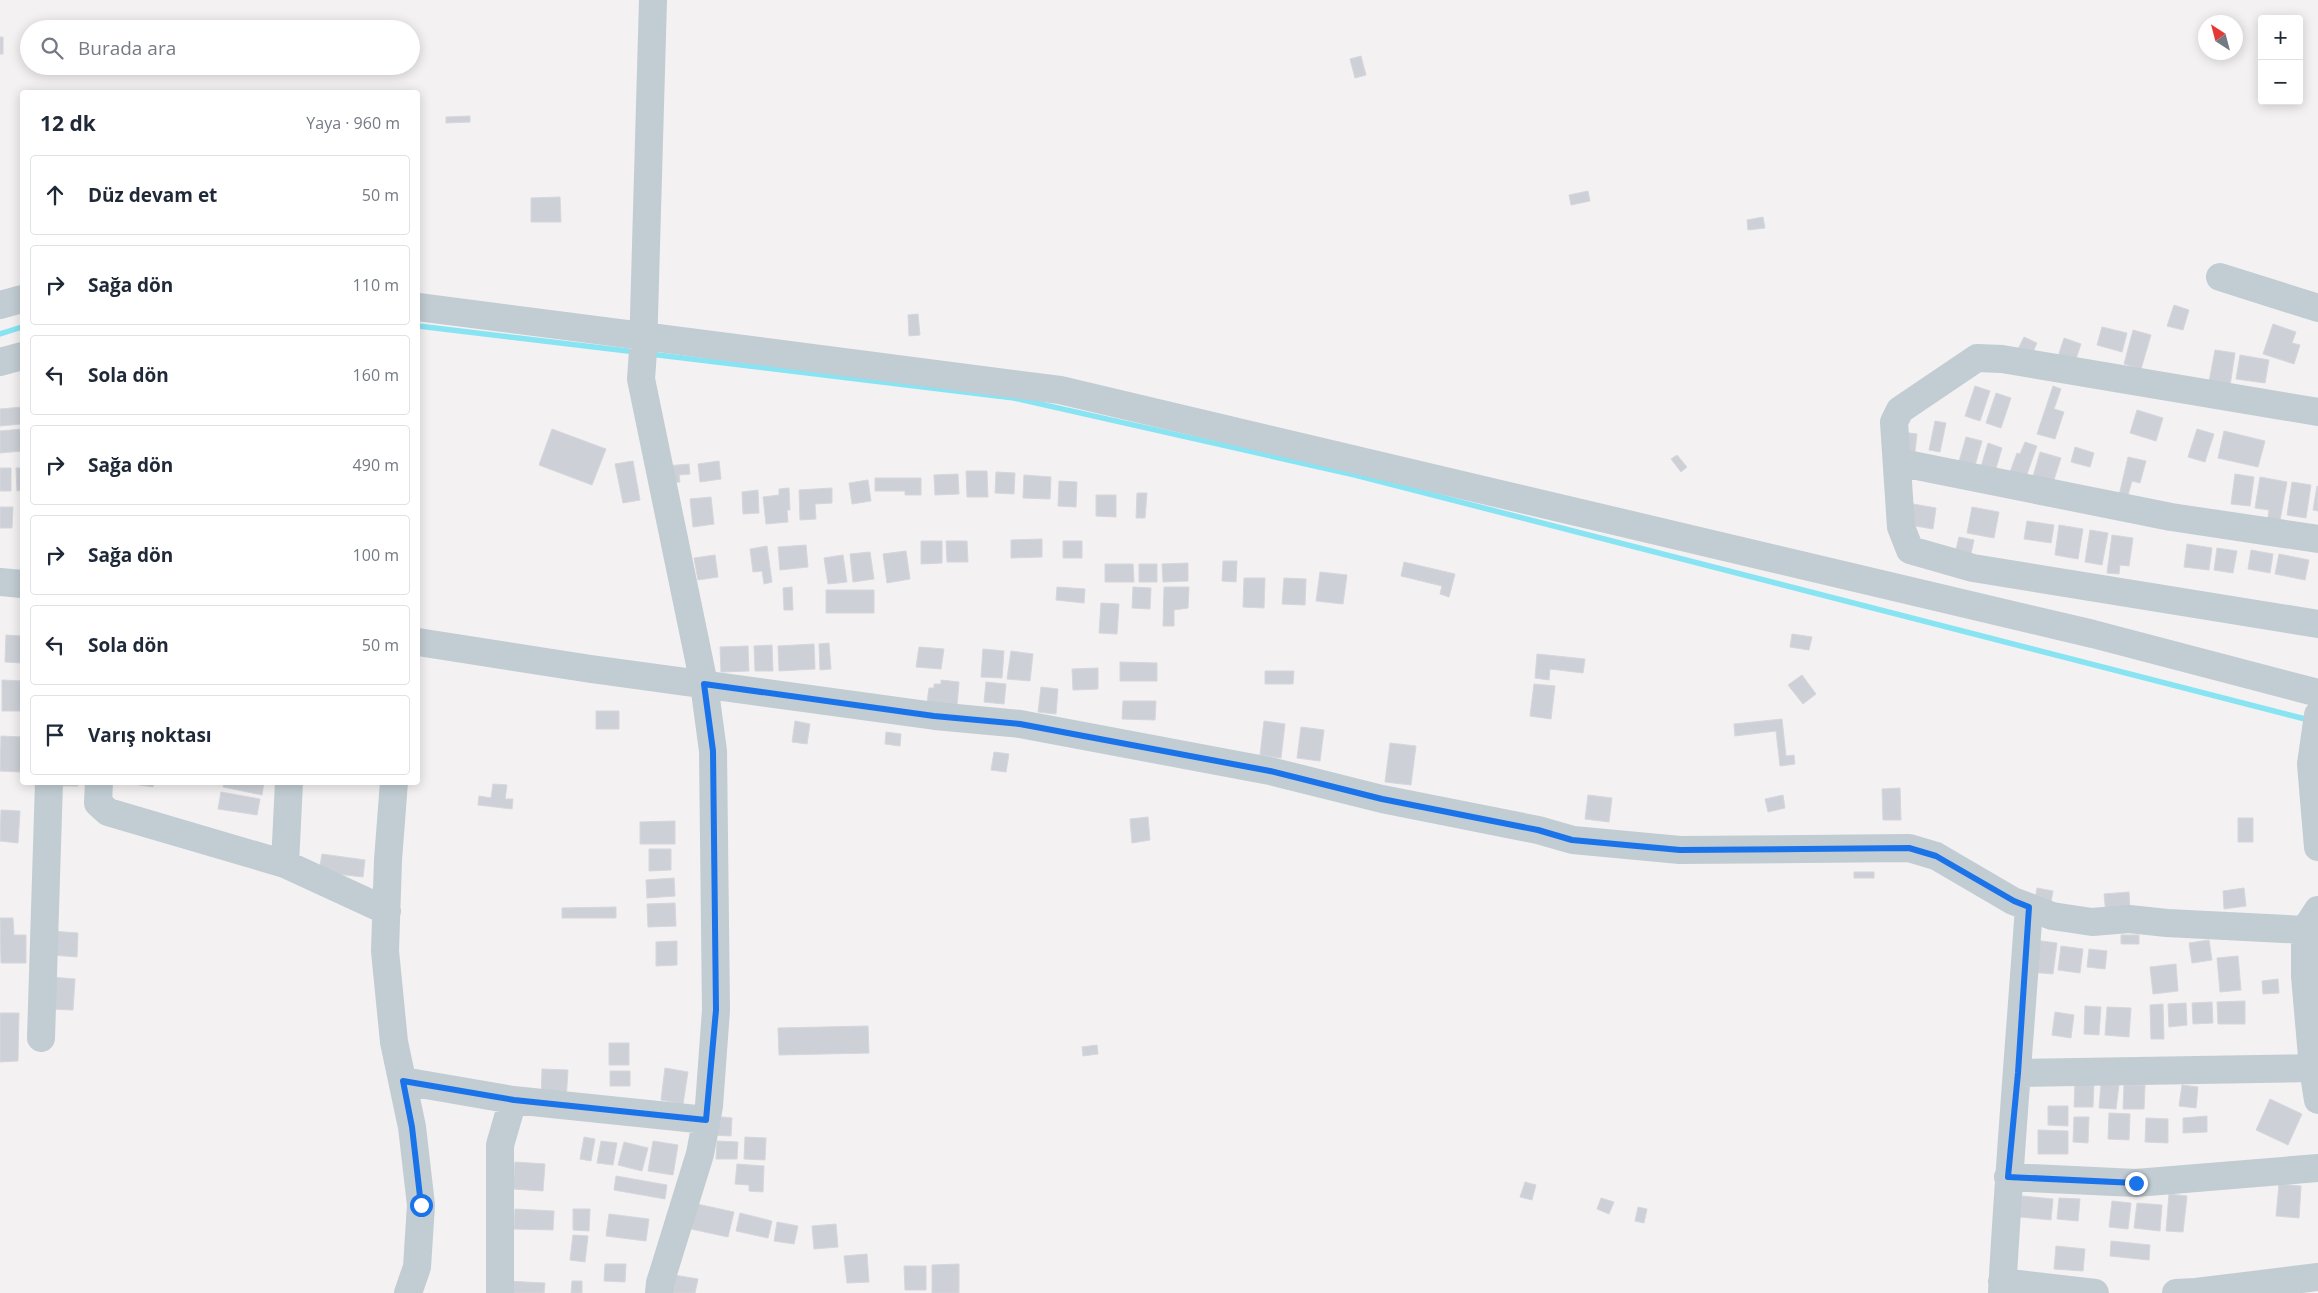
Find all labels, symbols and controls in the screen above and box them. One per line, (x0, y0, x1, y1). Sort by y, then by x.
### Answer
north arrow (2198, 15, 2243, 60)
map controls (2258, 15, 2303, 105)
button: + (2258, 15, 2303, 60)
search box (20, 20, 420, 75)
icon: search (38, 34, 66, 62)
text: Burada ara (78, 35, 176, 61)
button: − (2258, 60, 2303, 105)
text: 12 dk (40, 109, 96, 137)
text: Yaya · 960 m (306, 112, 400, 134)
icon: ahead (41, 181, 69, 209)
text: Düz devam et (88, 182, 217, 208)
text: 50 m (362, 184, 399, 206)
icon: right (41, 271, 69, 299)
text: Sağa dön (88, 272, 173, 298)
text: 110 m (353, 274, 399, 296)
icon: left (41, 361, 69, 389)
text: Sola dön (88, 362, 169, 388)
text: 160 m (353, 364, 399, 386)
icon: right (41, 451, 69, 479)
text: Sağa dön (88, 452, 173, 478)
text: 490 m (353, 454, 399, 476)
icon: right (41, 541, 69, 569)
text: Sağa dön (88, 542, 173, 568)
text: 100 m (353, 544, 399, 566)
icon: left (41, 631, 69, 659)
text: Sola dön (88, 632, 169, 658)
text: 50 m (362, 634, 399, 656)
icon: arrive (41, 721, 69, 749)
text: Varış noktası (88, 722, 212, 748)
route end (2125, 1172, 2148, 1195)
route start (410, 1194, 433, 1217)

